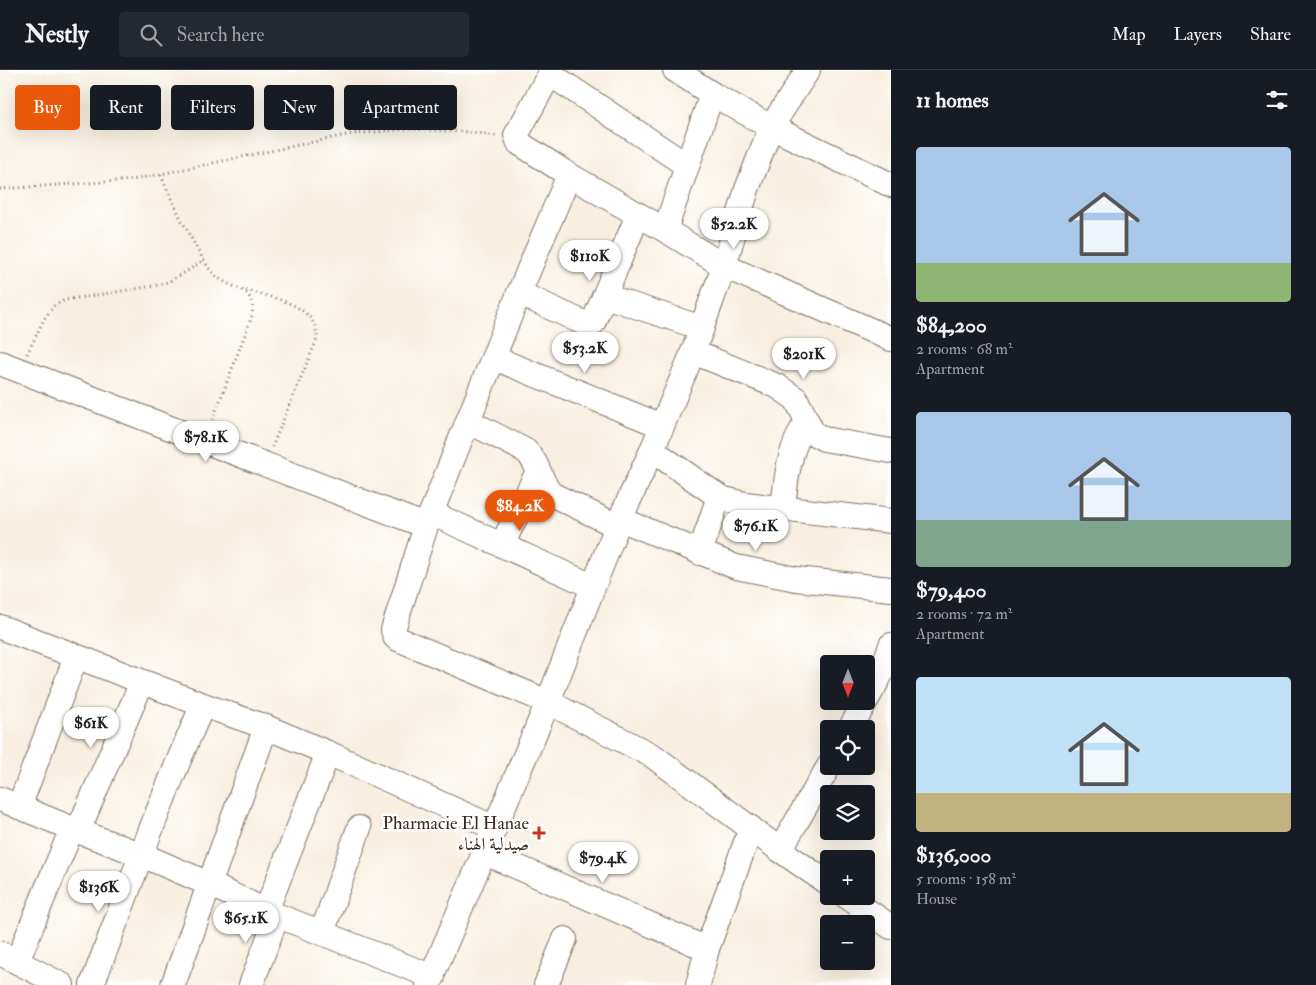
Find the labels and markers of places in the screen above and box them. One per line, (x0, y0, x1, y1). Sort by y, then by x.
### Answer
pin: $52.2K (693, 208, 775, 250)
pin: $110K (555, 240, 625, 282)
pin: $53.2K (544, 332, 626, 374)
pin: $201K (769, 338, 839, 380)
pin: $78.1K (165, 420, 247, 463)
pin: $84.2K (479, 490, 561, 532)
pin: $76.1K (715, 510, 797, 552)
pin: $61K (61, 706, 121, 749)
place label: Pharmacie El Hanae صيدلية الهناء (383, 812, 529, 856)
marker: Pharmacie El Hanae صيدلية الهناء (533, 827, 545, 839)
pin: $79.4K (562, 842, 644, 884)
pin: $136K (64, 870, 134, 913)
pin: $65.1K (205, 902, 287, 944)

